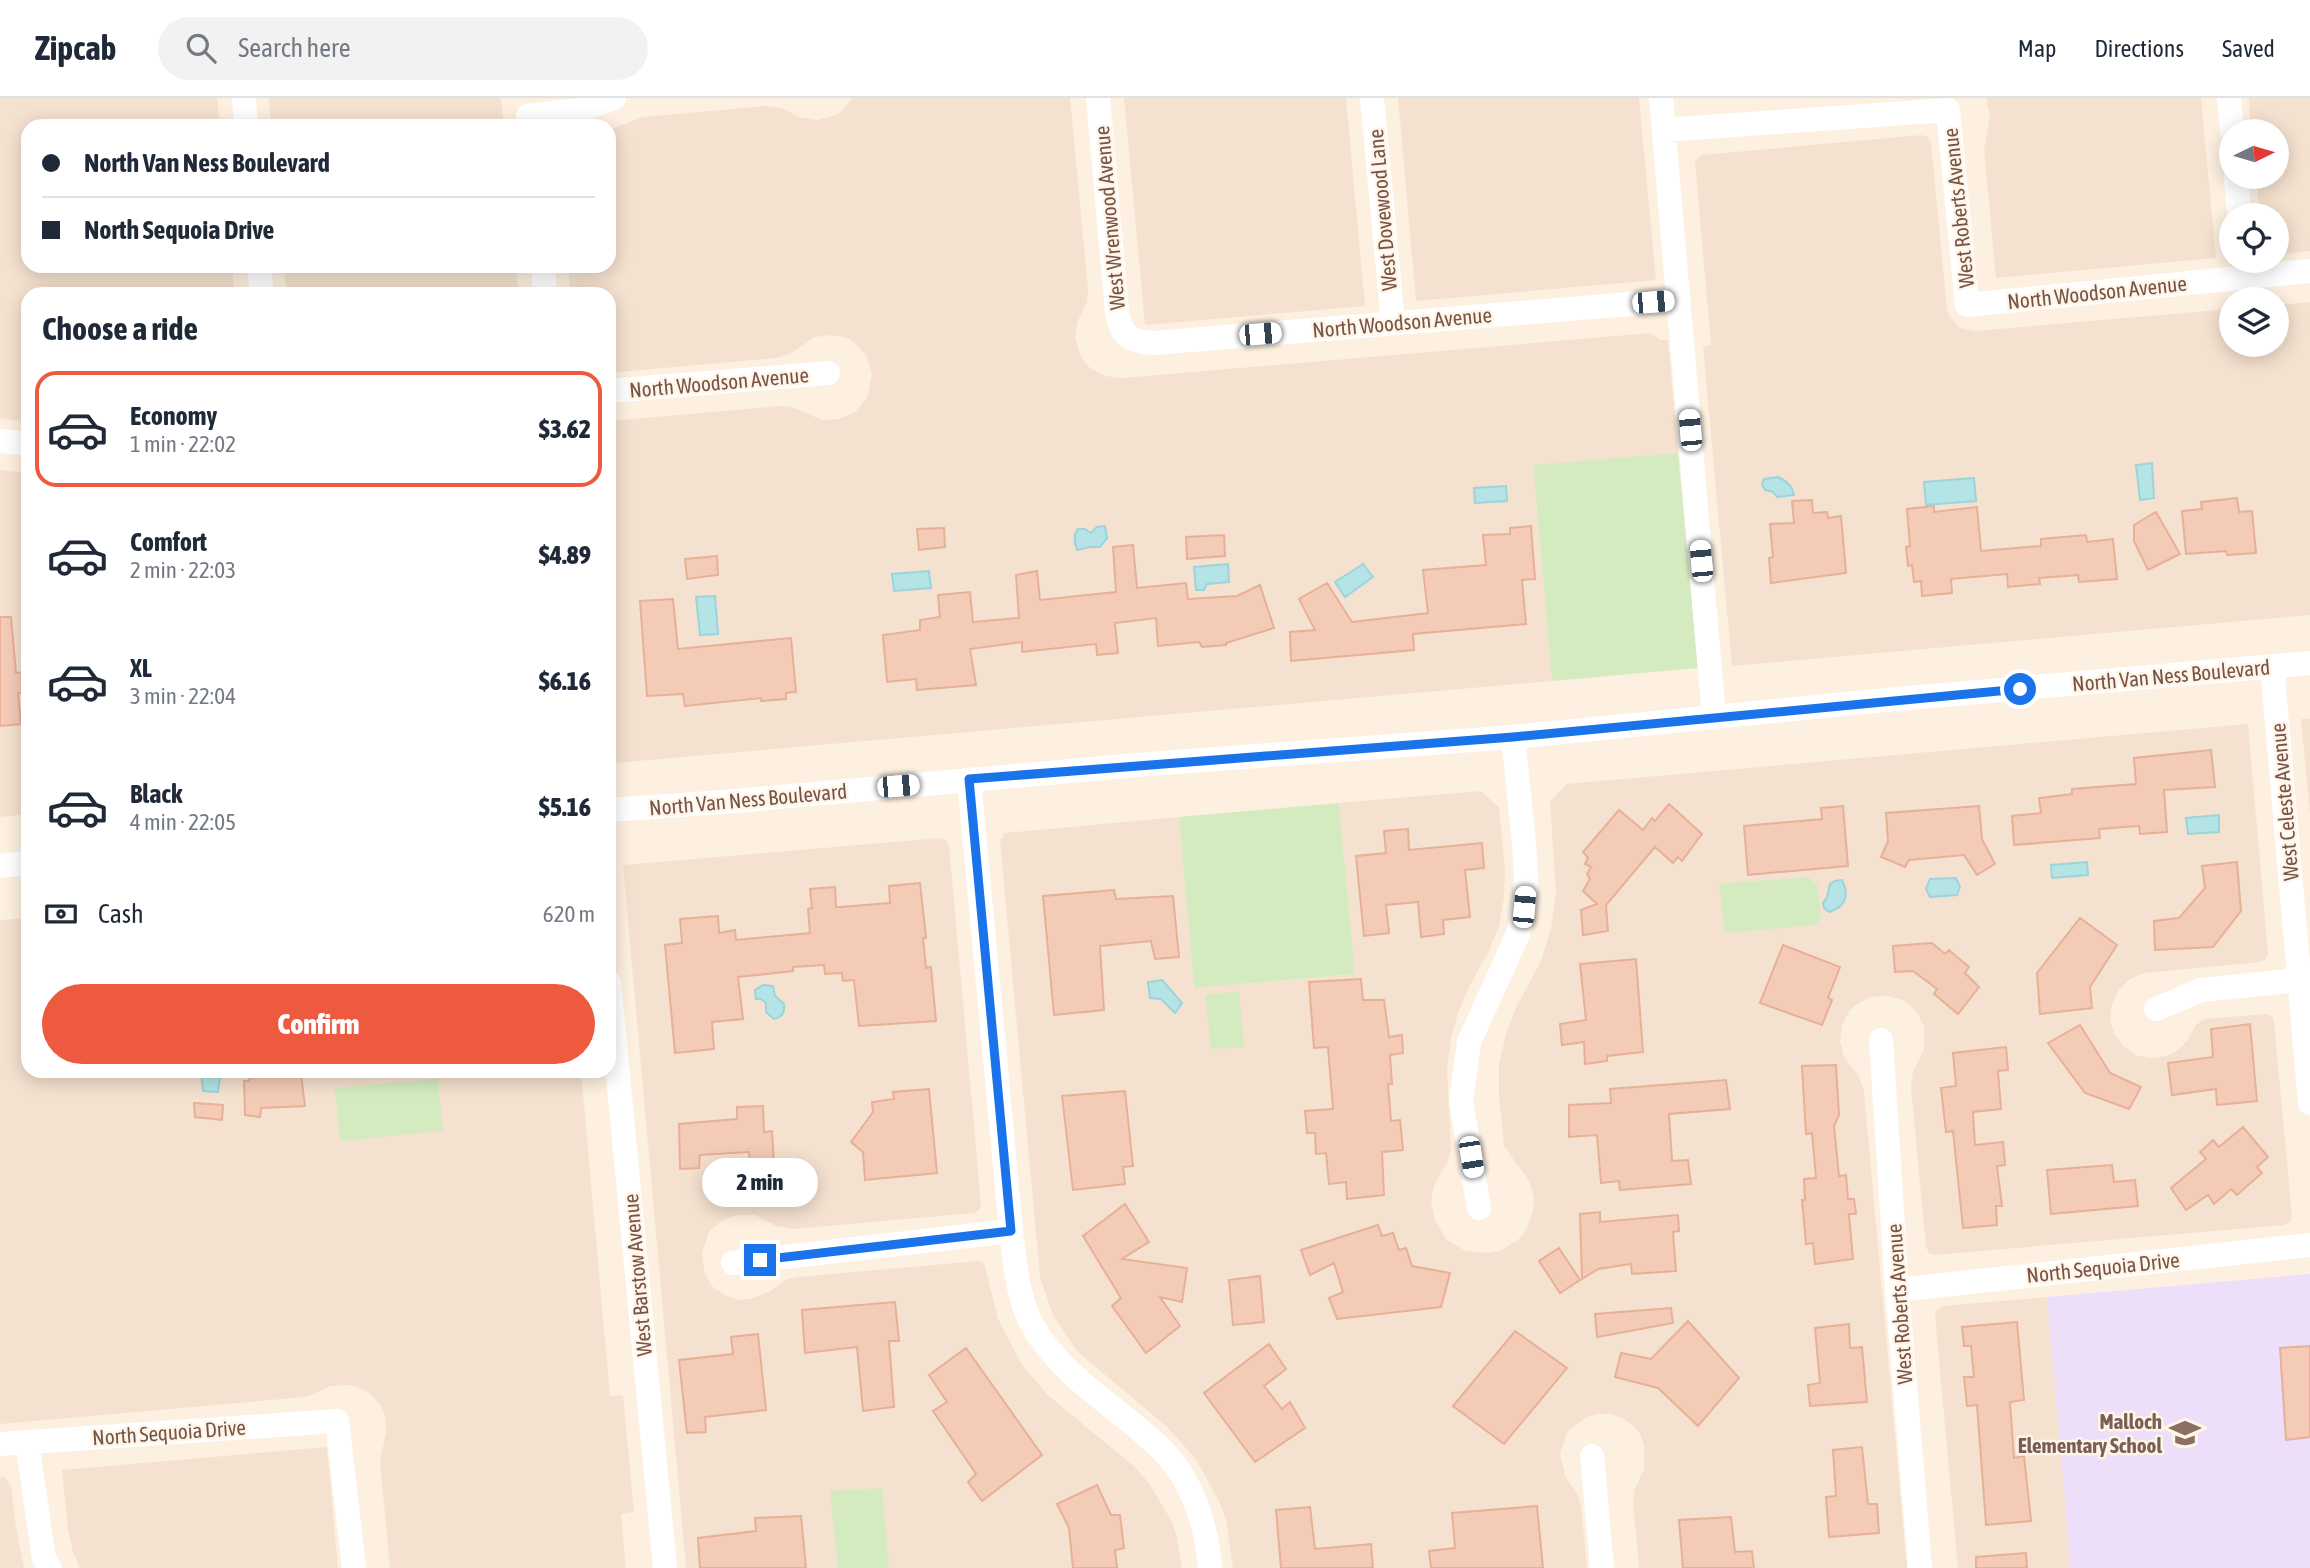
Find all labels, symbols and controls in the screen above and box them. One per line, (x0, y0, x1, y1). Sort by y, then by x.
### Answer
search box (158, 17, 648, 80)
text: Zipcab (35, 29, 116, 67)
icon: search (182, 29, 220, 67)
text: Search here (238, 33, 350, 63)
text: Map (2018, 35, 2056, 62)
text: Directions (2094, 35, 2184, 62)
text: Saved (2222, 35, 2275, 62)
north arrow (2219, 119, 2289, 189)
map controls (2219, 119, 2289, 357)
street label: West Wrenwood Avenue (1089, 125, 1129, 311)
street label: West Roberts Avenue (1938, 127, 1978, 289)
street label: West Dovewood Lane (1363, 128, 1401, 292)
text: North Van Ness Boulevard (84, 148, 330, 178)
button: locate (2219, 203, 2289, 273)
text: North Sequoia Drive (84, 215, 274, 245)
street label: North Woodson Avenue (2006, 271, 2188, 313)
button: layers (2219, 287, 2289, 357)
car (1632, 290, 1675, 314)
street label: North Woodson Avenue (1311, 302, 1493, 342)
text: Choose a ride (42, 310, 198, 347)
car (1239, 322, 1282, 346)
street label: North Woodson Avenue (628, 362, 810, 402)
icon: car (46, 398, 109, 461)
text: Economy (130, 401, 217, 431)
car (1678, 408, 1703, 452)
text: $3.62 (539, 414, 591, 444)
text: 1 min · 22:02 (130, 431, 236, 457)
icon: car (46, 524, 109, 587)
text: Comfort (130, 527, 207, 557)
car (1689, 539, 1714, 583)
text: $4.89 (539, 540, 591, 570)
text: 2 min · 22:03 (130, 557, 236, 583)
icon: car (46, 650, 109, 713)
text: XL (130, 653, 152, 683)
street label: North Van Ness Boulevard (2071, 654, 2271, 696)
text: $6.16 (539, 666, 591, 696)
route start (2004, 673, 2036, 705)
text: 3 min · 22:04 (130, 683, 236, 709)
street label: West Celeste Avenue (2265, 722, 2303, 882)
car (877, 774, 920, 798)
icon: car (46, 776, 109, 839)
street label: North Van Ness Boulevard (648, 778, 848, 820)
text: Black (130, 779, 182, 809)
text: $5.16 (539, 792, 591, 822)
text: 4 min · 22:05 (130, 809, 236, 835)
car (1512, 885, 1537, 929)
icon: cash (42, 895, 80, 933)
text: Cash (98, 899, 144, 929)
text: 620 m (543, 901, 595, 927)
button: Confirm (42, 984, 595, 1064)
car (1458, 1135, 1485, 1179)
callout: 2 min (702, 1158, 818, 1208)
text: 2 min (737, 1169, 783, 1195)
street label: West Barstow Avenue (618, 1193, 656, 1357)
street label: West Roberts Avenue (1881, 1223, 1917, 1385)
route end (744, 1244, 776, 1276)
street label: North Sequoia Drive (2025, 1247, 2181, 1287)
place label: Malloch Elementary School (2018, 1409, 2162, 1457)
street label: North Sequoia Drive (91, 1415, 247, 1449)
school or university icon: Malloch Elementary School (2168, 1416, 2202, 1450)

